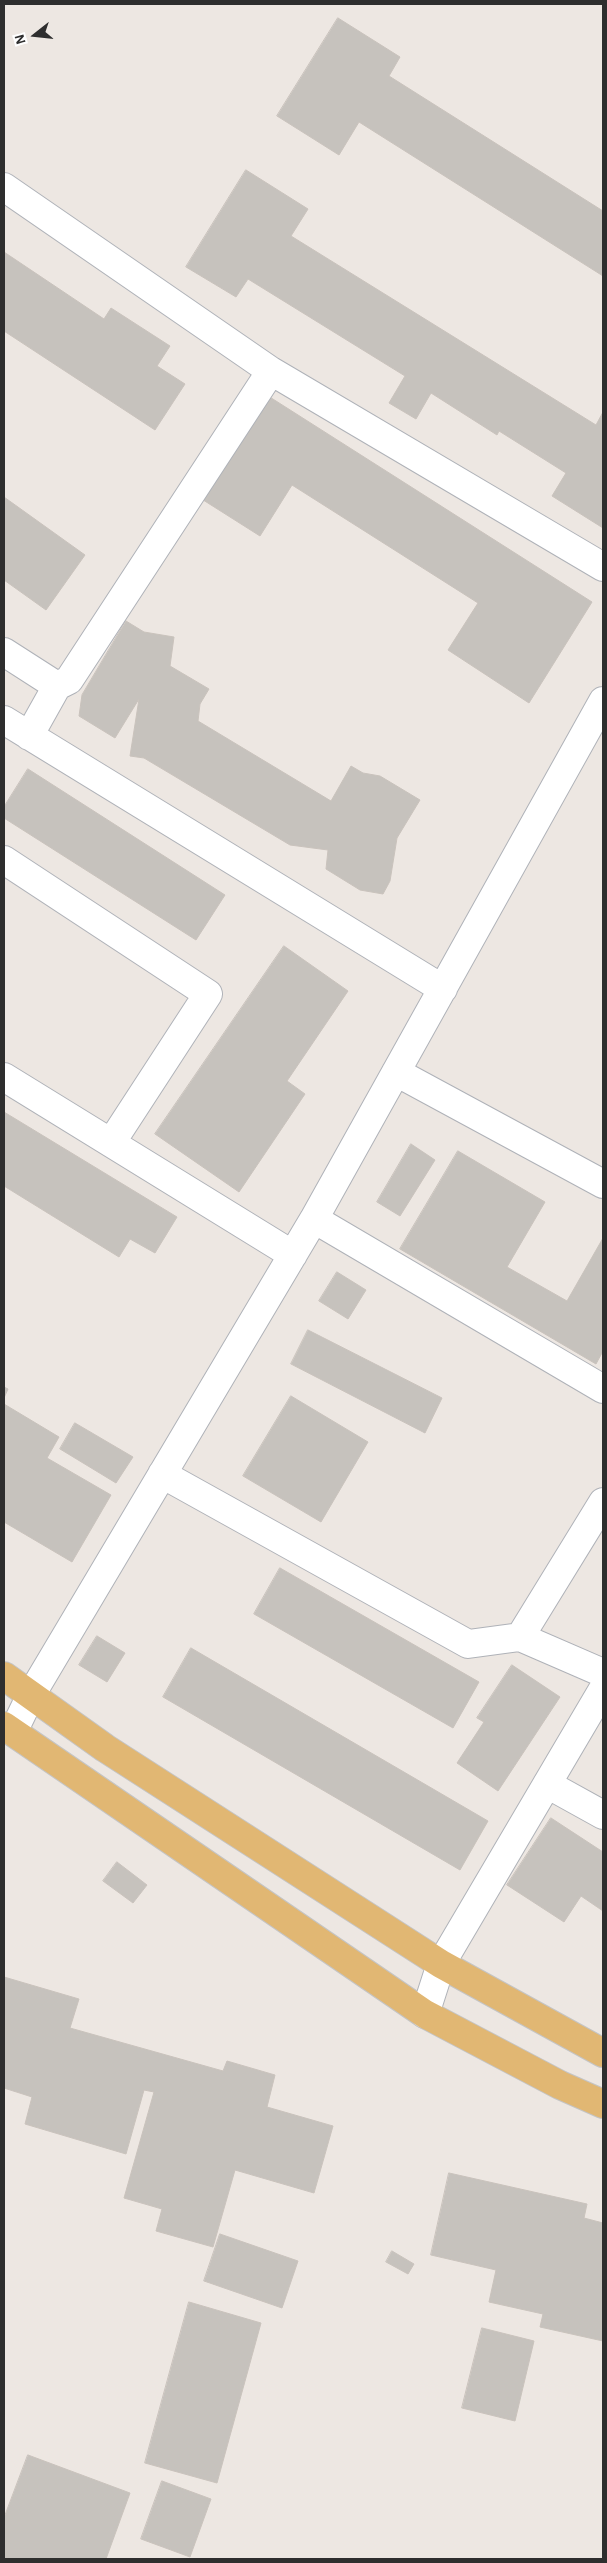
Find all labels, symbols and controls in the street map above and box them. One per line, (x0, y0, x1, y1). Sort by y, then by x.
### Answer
north arrow (10, 10, 60, 60)
text: N (13, 33, 29, 46)

